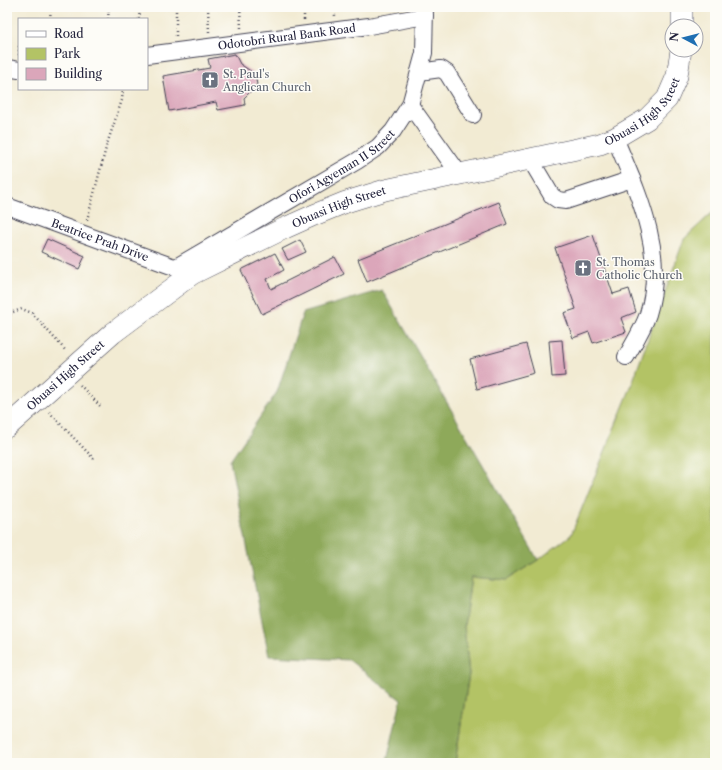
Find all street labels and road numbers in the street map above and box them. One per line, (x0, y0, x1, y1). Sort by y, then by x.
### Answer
street label: Odotobri Rural Bank Road (217, 21, 357, 53)
street label: Obuasi High Street (602, 75, 683, 148)
street label: Ofori Agyeman II Street (286, 127, 398, 206)
street label: Obuasi High Street (290, 183, 388, 231)
street label: Beatrice Prah Drive (49, 216, 151, 264)
street label: Obuasi High Street (24, 337, 107, 413)

